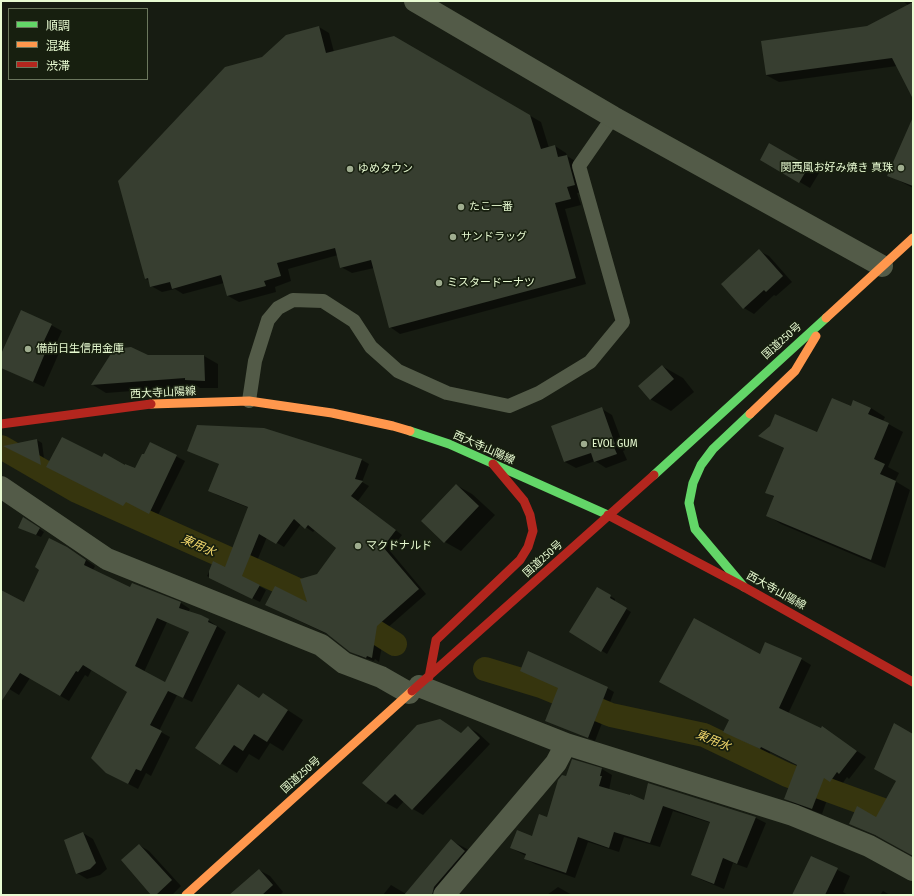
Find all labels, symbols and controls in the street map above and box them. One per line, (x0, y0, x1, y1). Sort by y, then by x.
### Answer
legend (8, 8, 148, 80)
text: 順調 (46, 19, 70, 33)
text: 混雑 (46, 39, 70, 53)
text: 渋滞 (46, 59, 70, 73)
place label: 関西風お好み焼き 真珠 (780, 161, 893, 175)
place label: ゆめタウン (358, 162, 413, 176)
marker: 関西風お好み焼き 真珠 (896, 163, 906, 173)
marker: ゆめタウン (345, 164, 355, 174)
place label: たこ一番 (469, 200, 513, 214)
marker: たこ一番 (456, 202, 466, 212)
place label: サンドラッグ (461, 230, 527, 244)
marker: サンドラッグ (448, 232, 458, 242)
place label: ミスタードーナツ (447, 276, 535, 290)
marker: ミスタードーナツ (434, 278, 444, 288)
street label: 国道250号 (760, 320, 804, 362)
place label: 備前日生信用金庫 (36, 342, 124, 356)
marker: 備前日生信用金庫 (23, 344, 33, 354)
street label: 西大寺山陽線 (130, 385, 196, 401)
street label: 西大寺山陽線 (451, 429, 517, 467)
place label: EVOL GUM (592, 437, 638, 451)
marker: EVOL GUM (579, 439, 589, 449)
water label: 東用水 (179, 532, 217, 560)
street label: 国道250号 (521, 538, 565, 580)
place label: マクドナルド (366, 539, 432, 553)
marker: マクドナルド (353, 541, 363, 551)
street label: 西大寺山陽線 (744, 569, 808, 613)
water label: 東用水 (694, 728, 732, 754)
street label: 国道250号 (279, 754, 323, 796)

